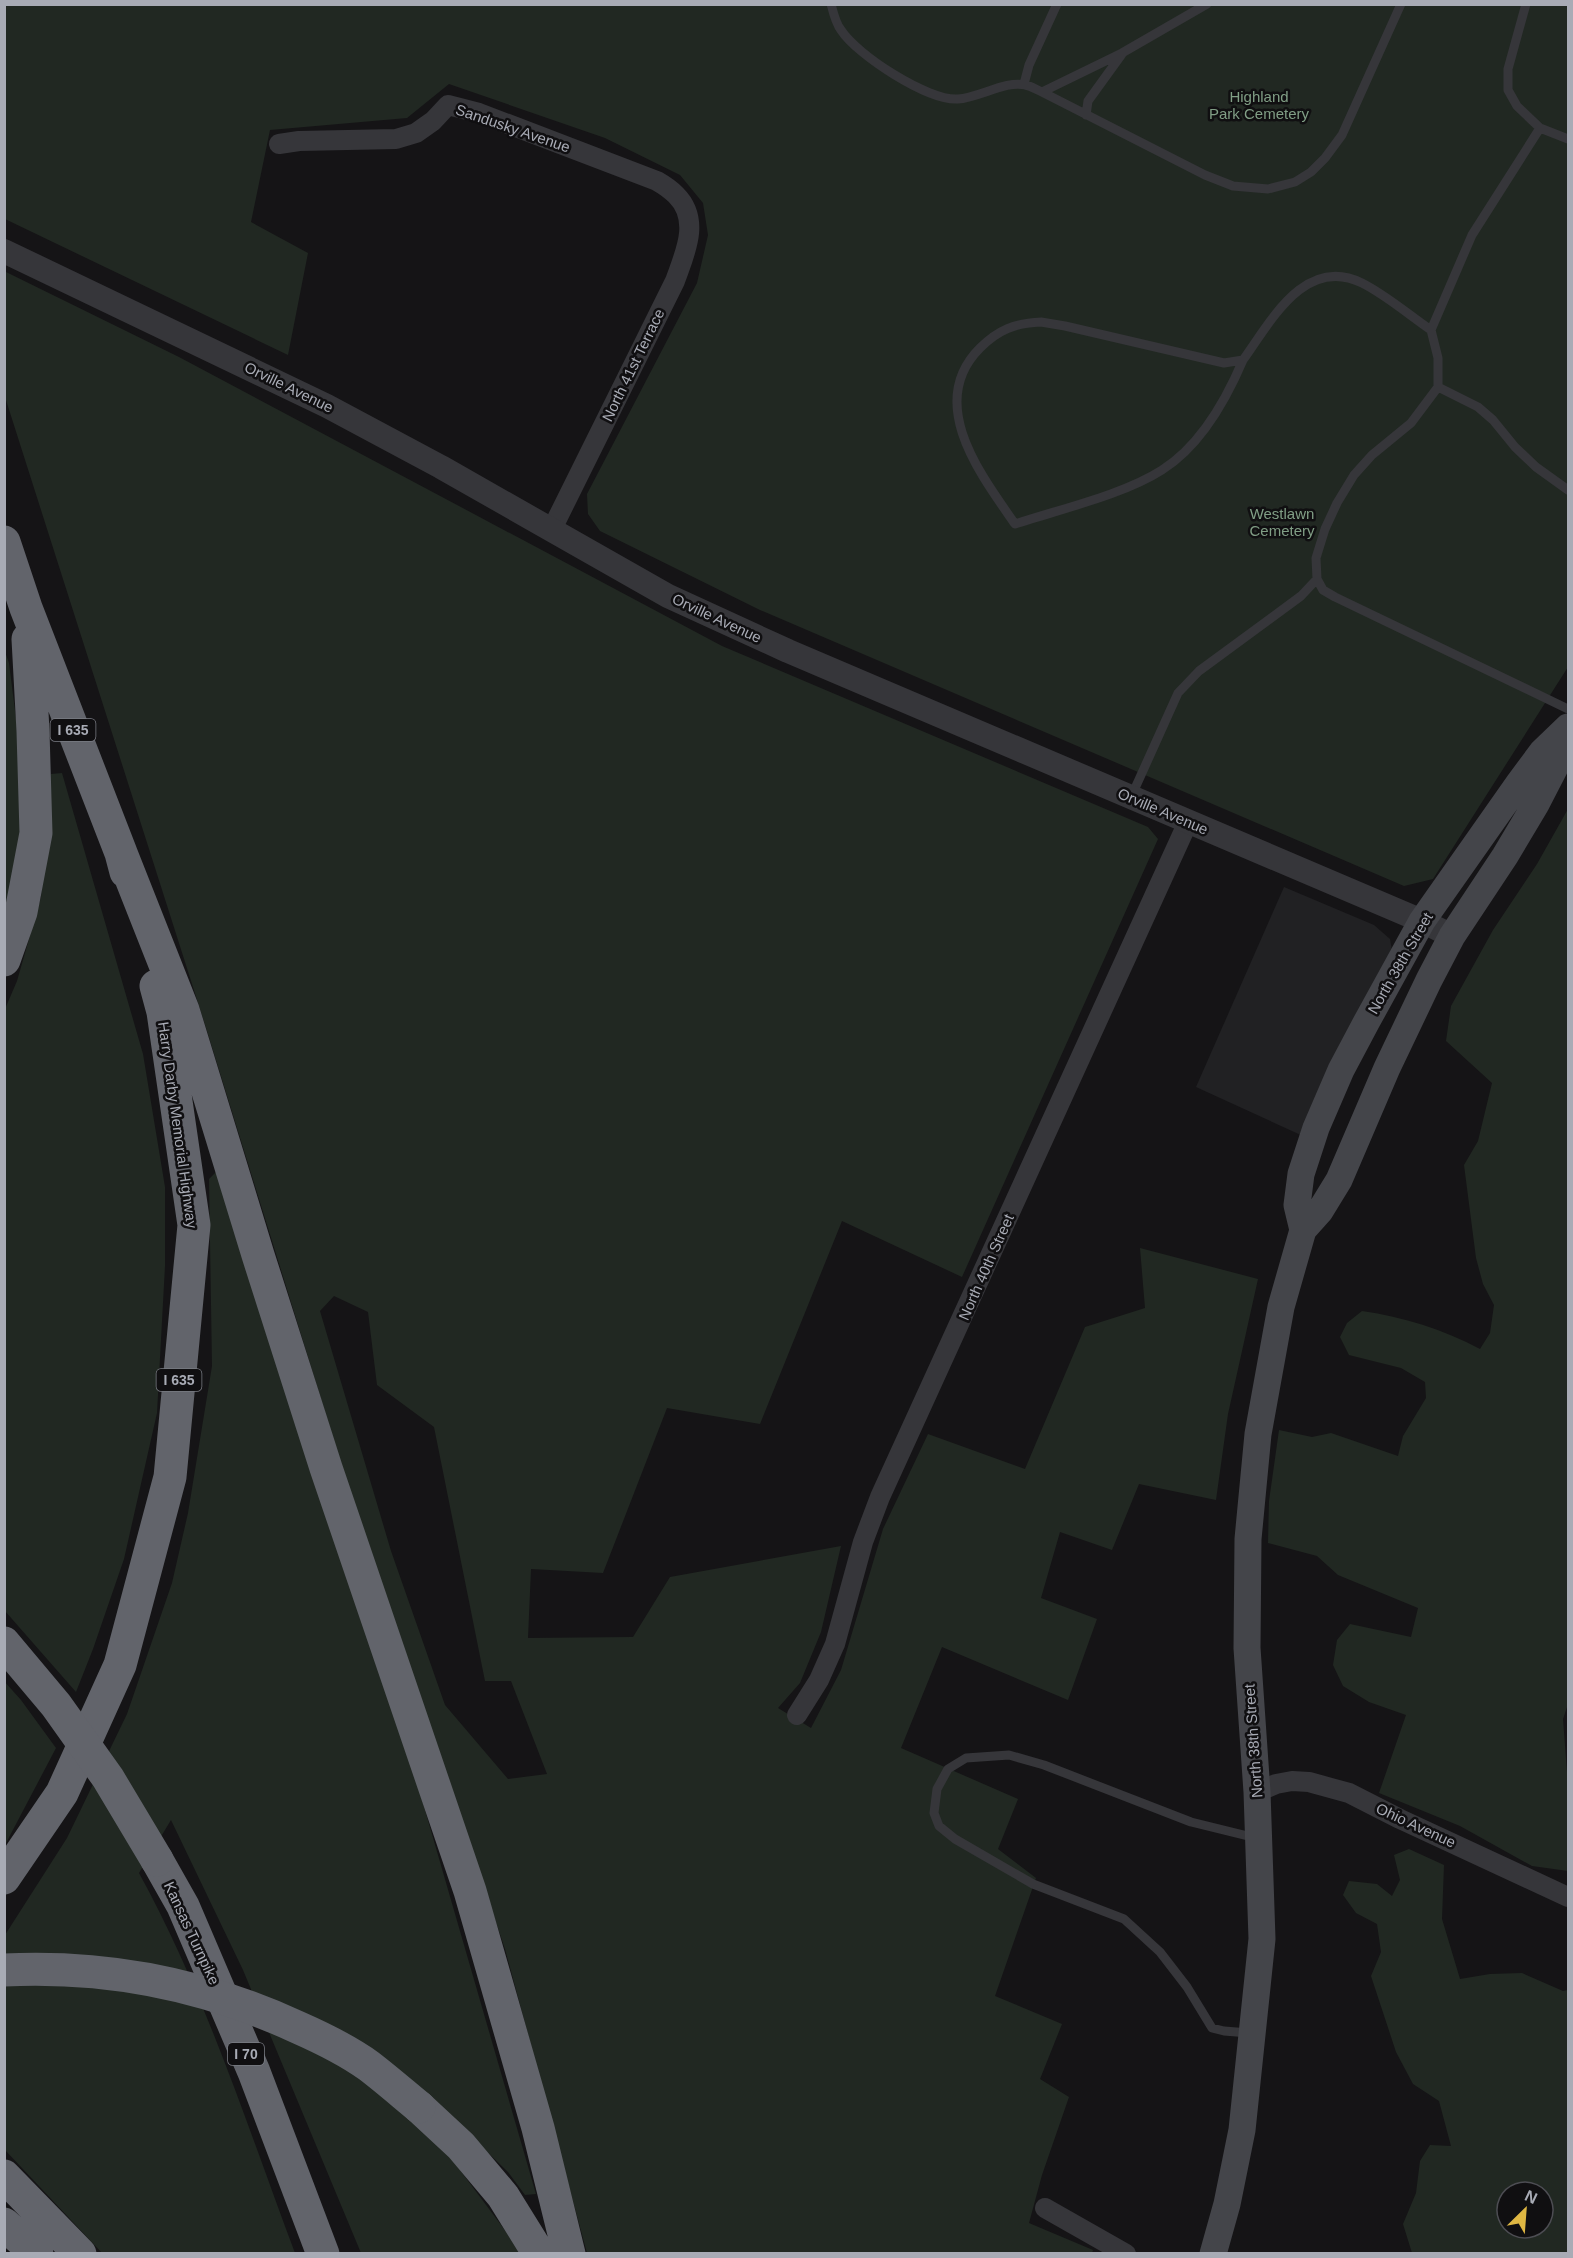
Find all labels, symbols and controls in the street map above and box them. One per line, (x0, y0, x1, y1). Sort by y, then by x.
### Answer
park label: Highland Park Cemetery (1209, 88, 1310, 122)
street label: Sandusky Avenue (454, 100, 572, 156)
street label: North 41st Terrace (598, 306, 668, 424)
street label: Orville Avenue (242, 358, 336, 416)
park label: Westlawn Cemetery (1249, 505, 1315, 539)
street label: Orville Avenue (670, 590, 764, 646)
road number: I 635 (50, 719, 96, 741)
street label: Orville Avenue (1115, 784, 1211, 838)
street label: North 38th Street (1364, 909, 1436, 1017)
street label: Harry Darby Memorial Highway (155, 1021, 201, 1230)
street label: North 40th Street (955, 1211, 1017, 1323)
road number: I 635 (156, 1369, 201, 1391)
street label: North 38th Street (1240, 1683, 1265, 1799)
street label: Ohio Avenue (1374, 1799, 1458, 1851)
street label: Kansas Turnpike (161, 1879, 223, 1987)
road number: I 70 (228, 2043, 264, 2065)
north arrow (1495, 2180, 1555, 2240)
text: N (1522, 2187, 1540, 2207)

